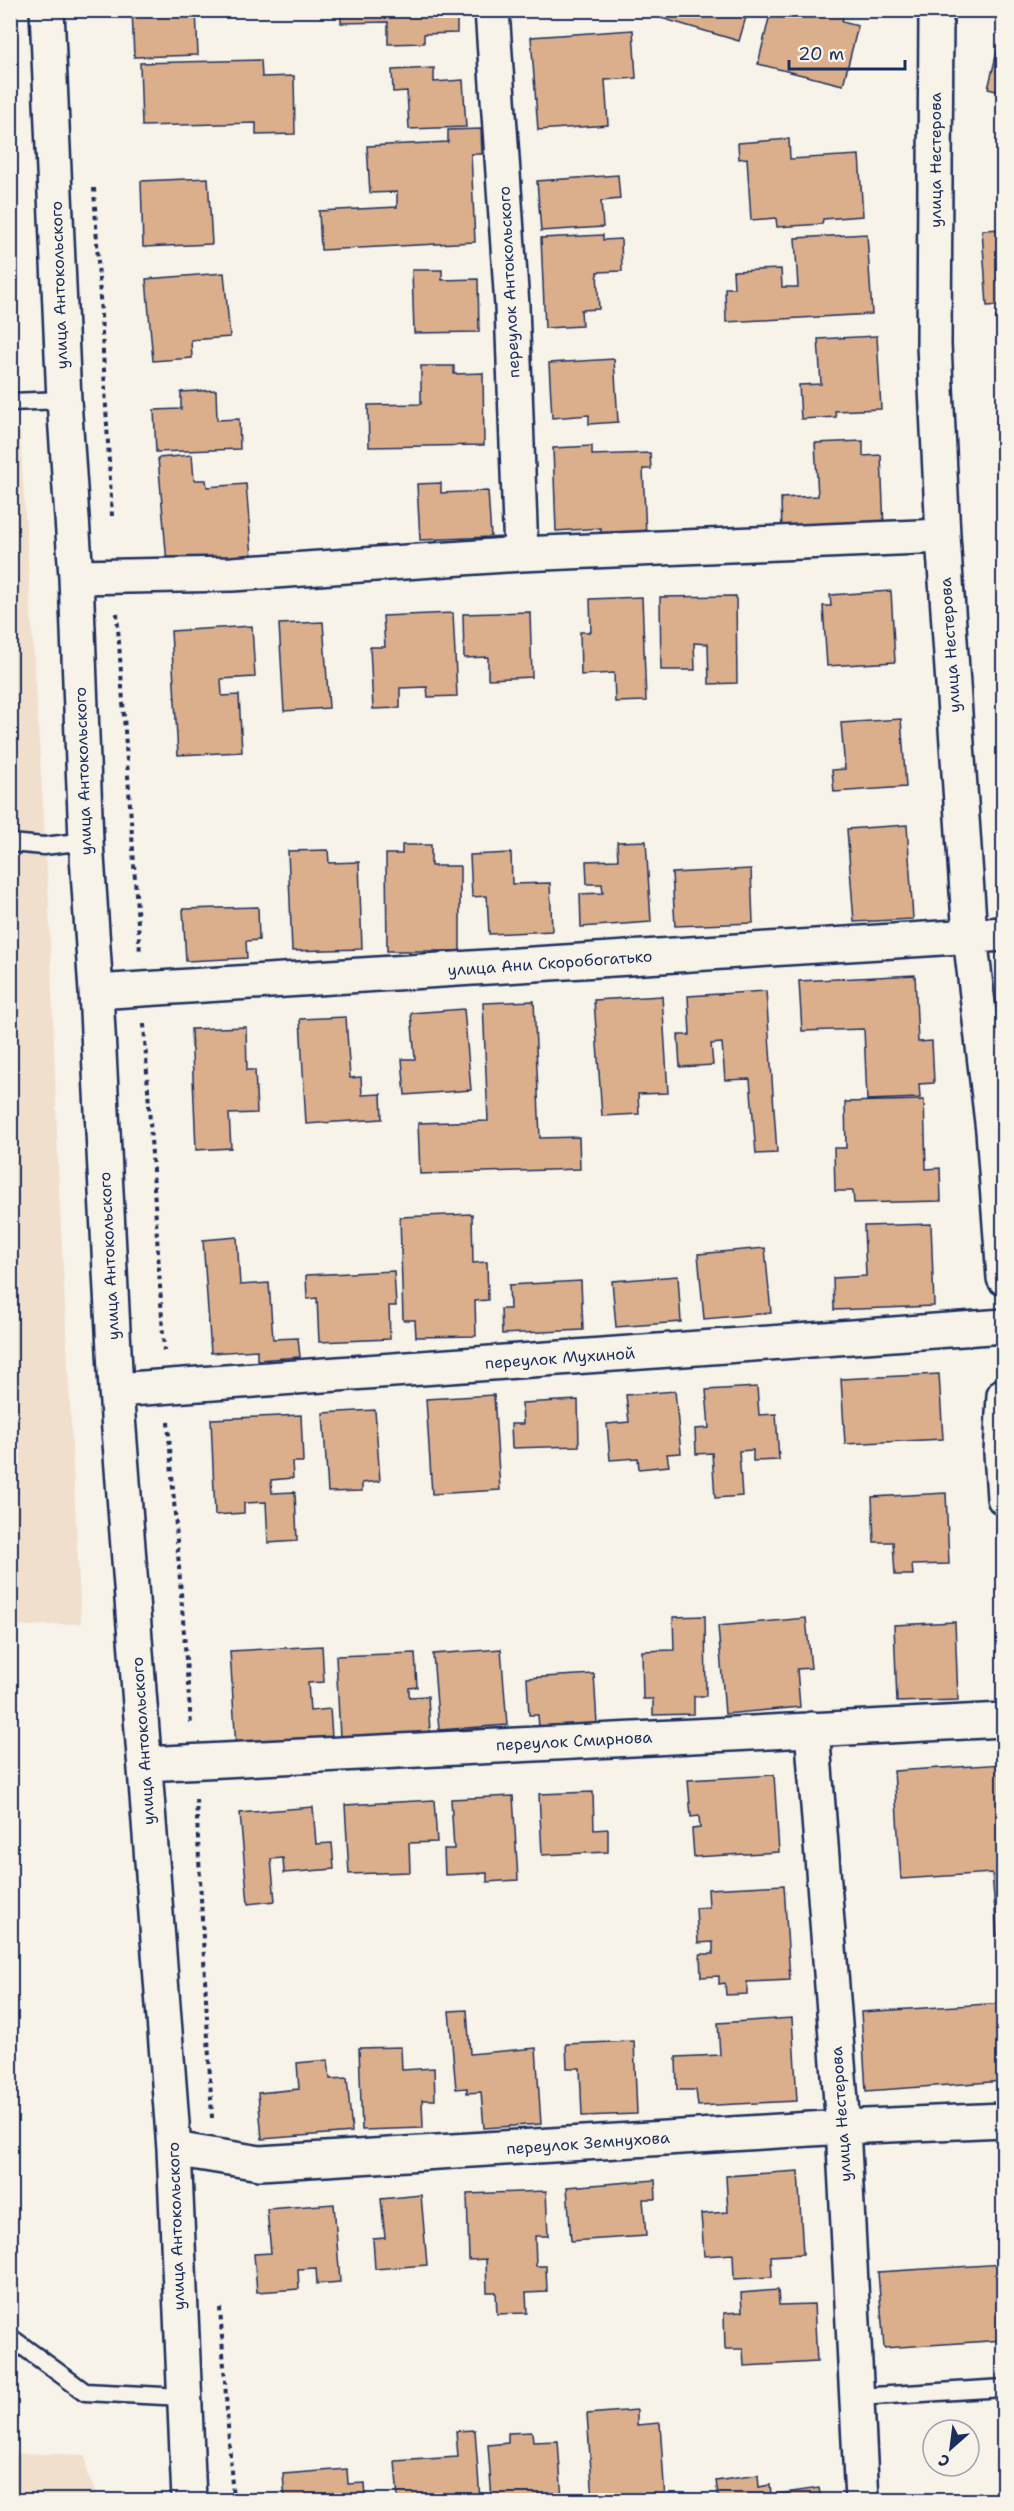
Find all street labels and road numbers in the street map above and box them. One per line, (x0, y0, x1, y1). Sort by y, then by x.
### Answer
street label: улица Нестерова (925, 92, 946, 228)
street label: переулок Антокольского (493, 185, 525, 379)
street label: улица Антокольского (46, 201, 72, 369)
street label: улица Нестерова (935, 577, 965, 713)
street label: улица Антокольского (70, 687, 96, 855)
street label: улица Ани Скоробогатько (447, 945, 653, 981)
street label: улица Антокольского (94, 1171, 124, 1341)
street label: переулок Мухиной (484, 1342, 636, 1374)
street label: улица Антокольского (127, 1656, 159, 1826)
street label: переулок Смирнова (495, 1726, 653, 1756)
street label: улица Нестерова (826, 2046, 856, 2182)
street label: переулок Земнухова (506, 2127, 670, 2159)
street label: улица Антокольского (163, 2142, 189, 2310)

